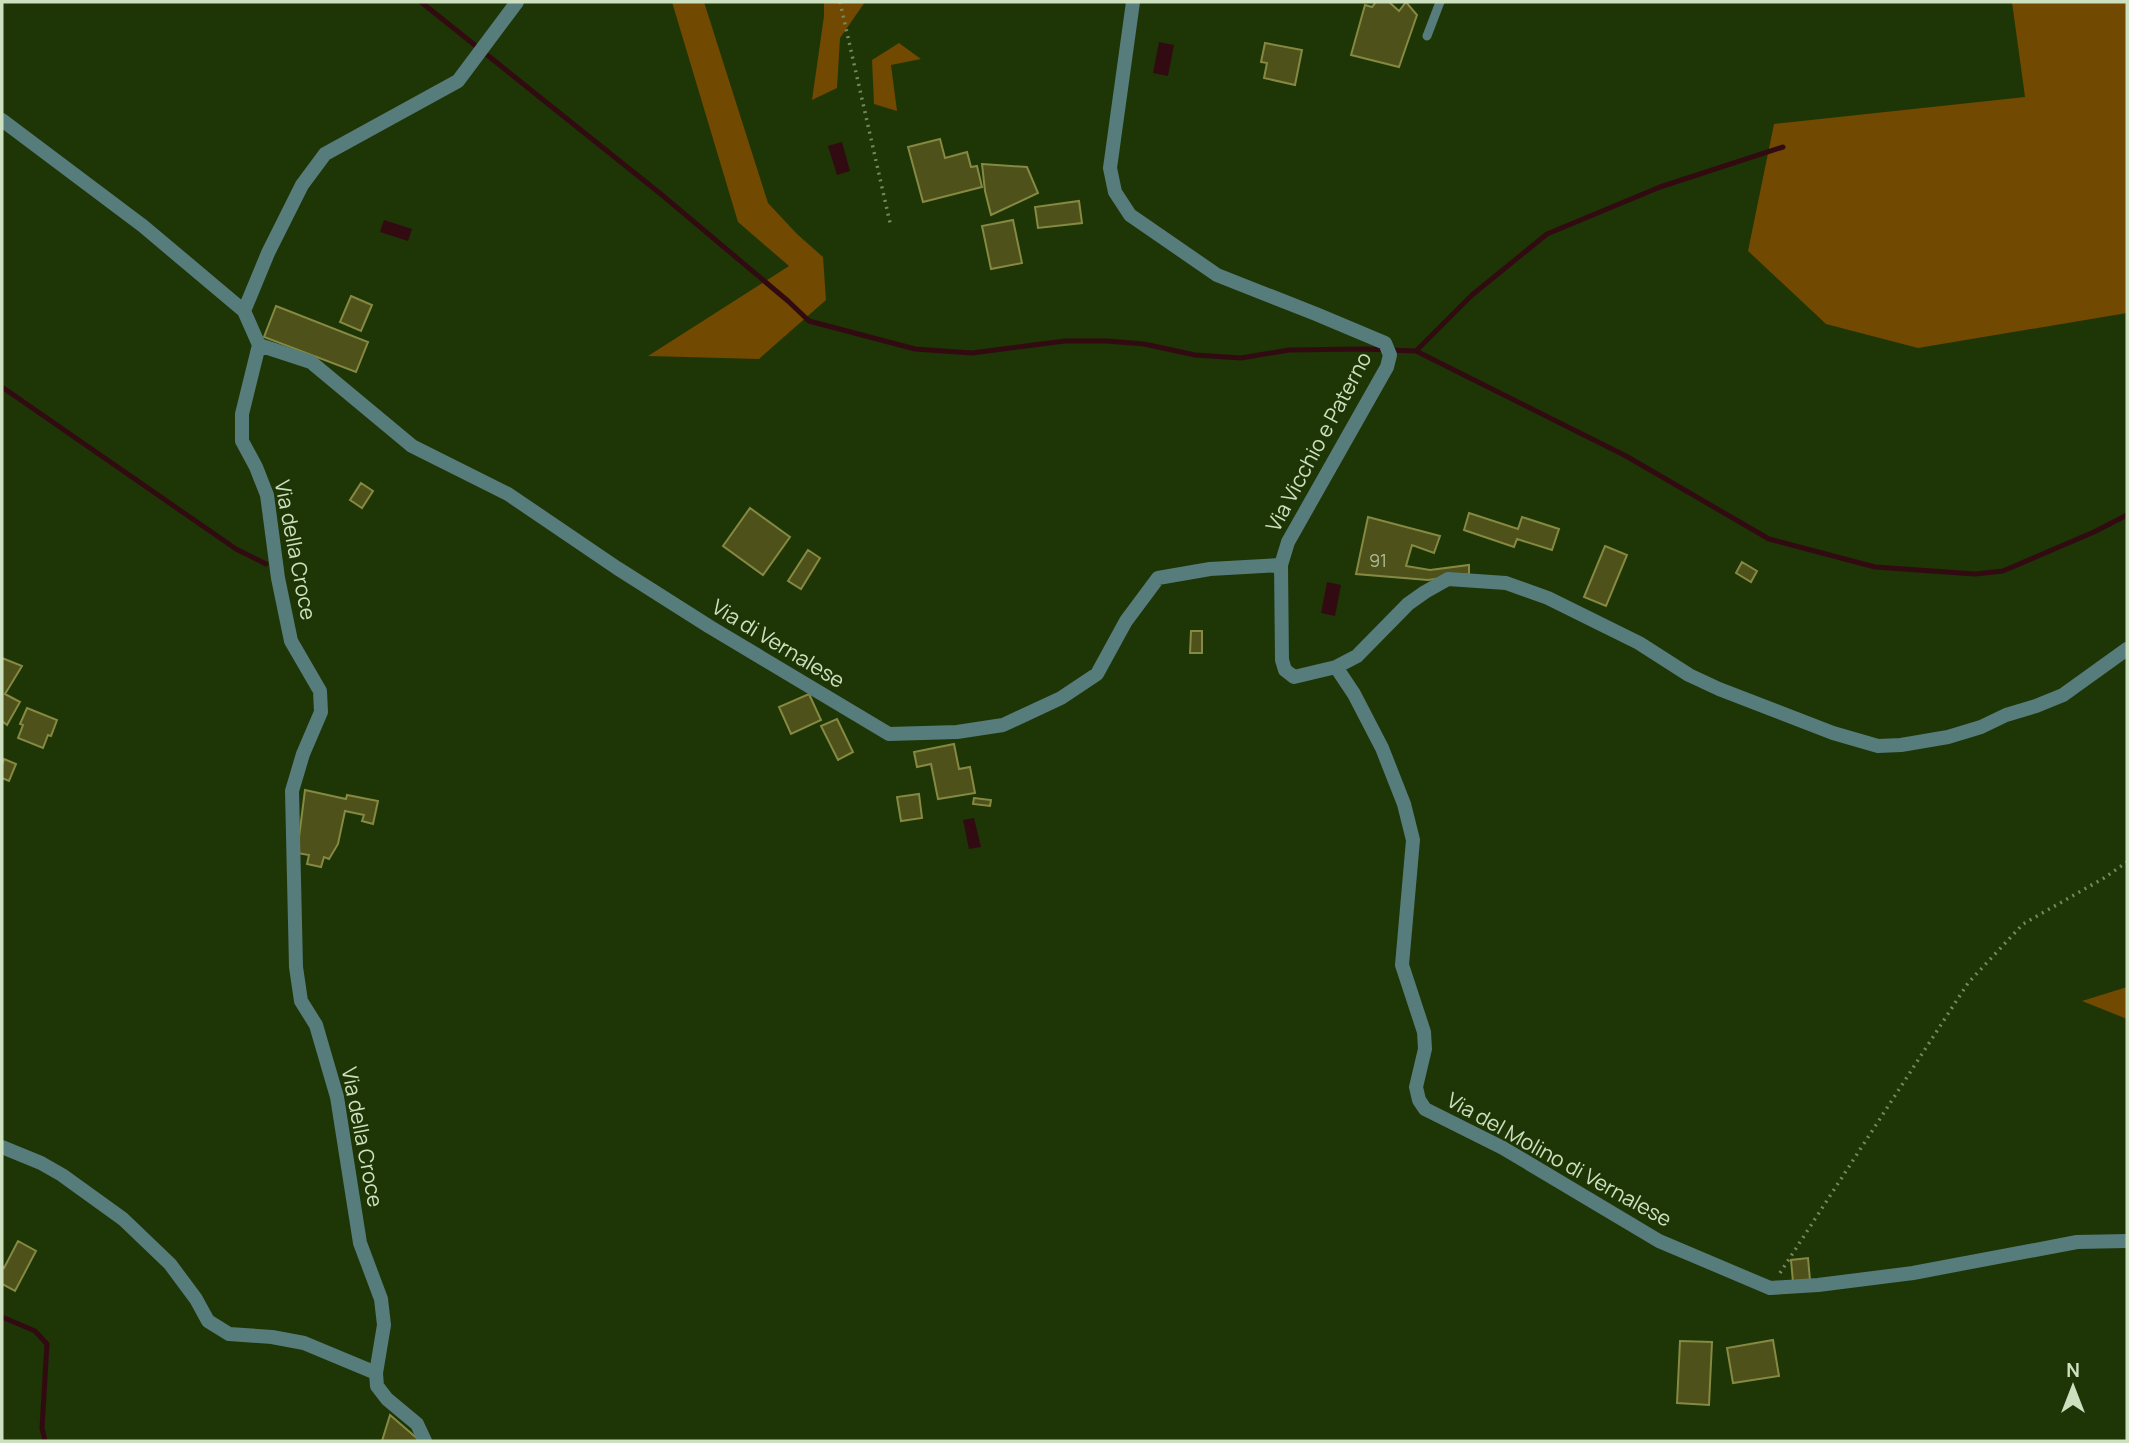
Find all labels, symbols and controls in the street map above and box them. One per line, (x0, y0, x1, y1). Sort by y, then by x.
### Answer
street label: Via Vicchio e Paterno (1259, 347, 1377, 536)
street label: Via della Croce (269, 478, 323, 622)
house number: 91 (1369, 548, 1387, 572)
street label: Via di Vernalese (707, 592, 850, 694)
street label: Via della Croce (336, 1065, 390, 1209)
street label: Via del Molino di Vernalese (1442, 1086, 1677, 1233)
north arrow (2038, 1352, 2108, 1422)
text: N (2066, 1357, 2080, 1383)

